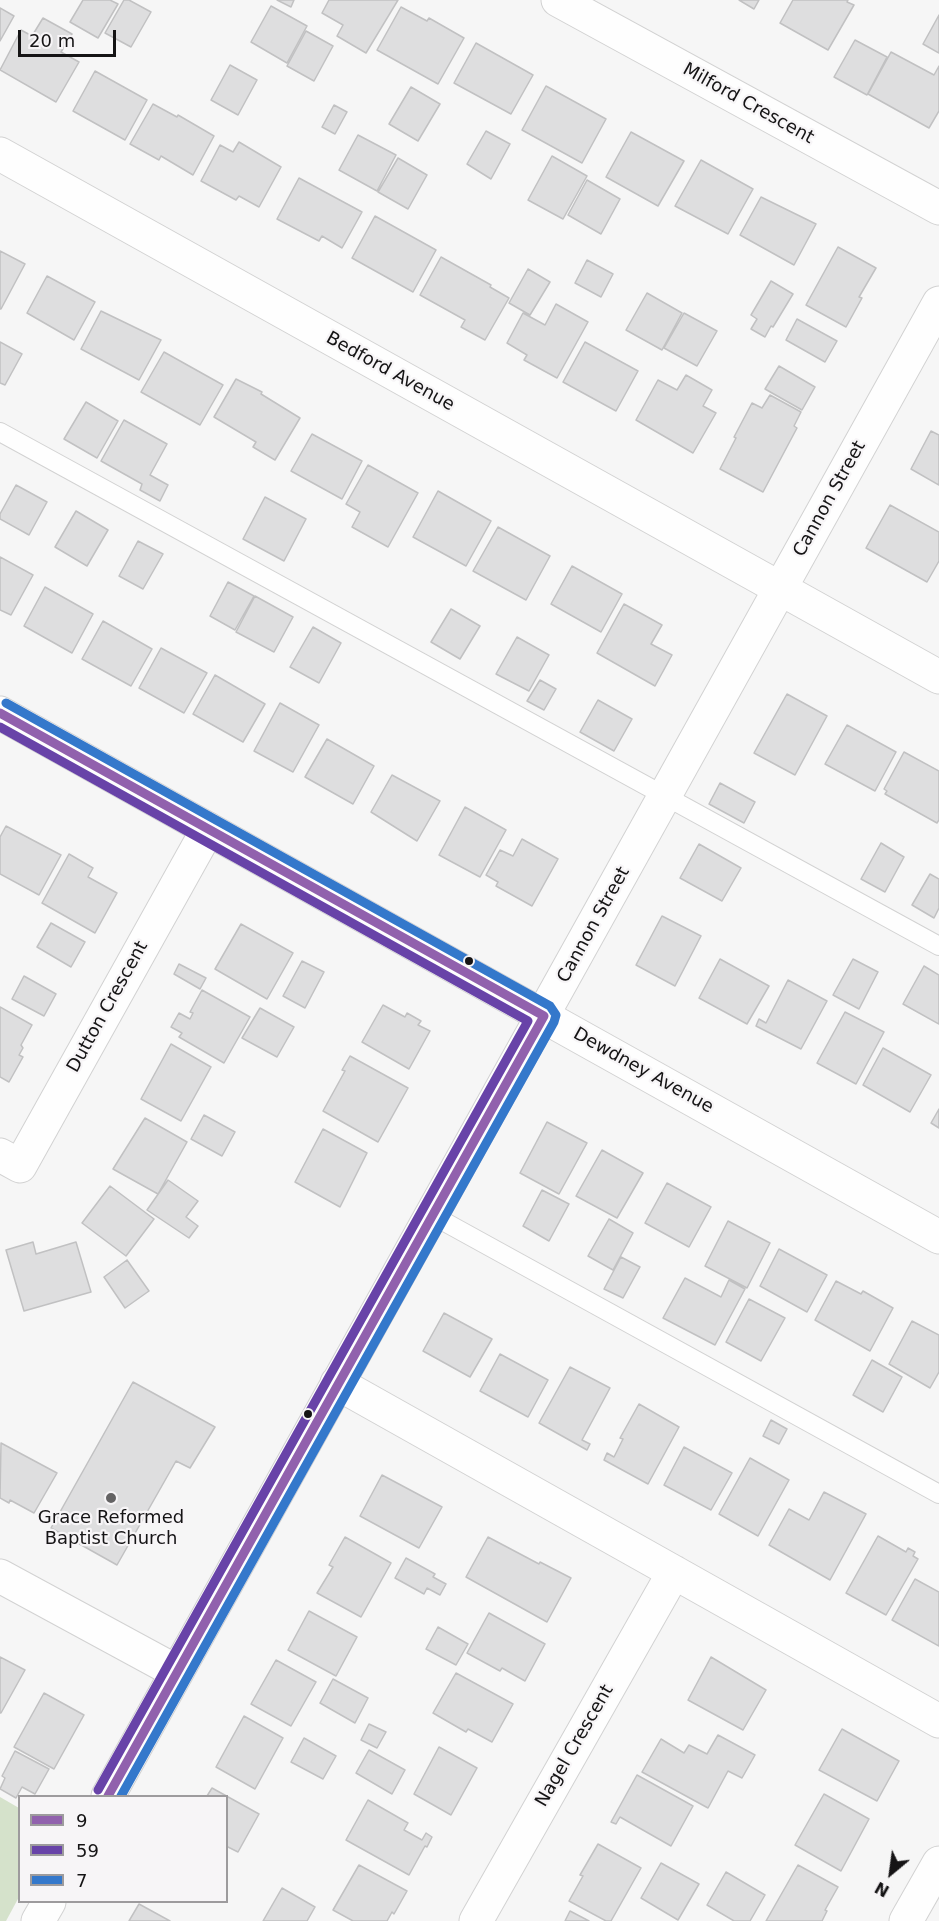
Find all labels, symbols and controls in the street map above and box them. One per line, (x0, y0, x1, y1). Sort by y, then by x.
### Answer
scale bar (21, 18, 118, 56)
text: 20 m (29, 30, 75, 51)
street label: Milford Crescent (679, 59, 817, 149)
street label: Bedford Avenue (322, 328, 458, 416)
street label: Cannon Street (789, 437, 871, 561)
street label: Cannon Street (553, 863, 635, 987)
street label: Dutton Crescent (63, 937, 153, 1077)
unlabelled marker (463, 955, 475, 967)
street label: Dewdney Avenue (569, 1024, 717, 1118)
unlabelled marker (302, 1408, 314, 1420)
marker: Grace Reformed Baptist Church (104, 1491, 118, 1505)
place label: Grace Reformed Baptist Church (38, 1507, 184, 1550)
street label: Nagel Crescent (531, 1681, 619, 1811)
legend (18, 1795, 228, 1903)
text: 9 (76, 1810, 87, 1831)
text: 59 (76, 1840, 99, 1861)
north arrow (861, 1843, 921, 1903)
text: 7 (76, 1870, 87, 1891)
text: N (872, 1878, 892, 1901)

